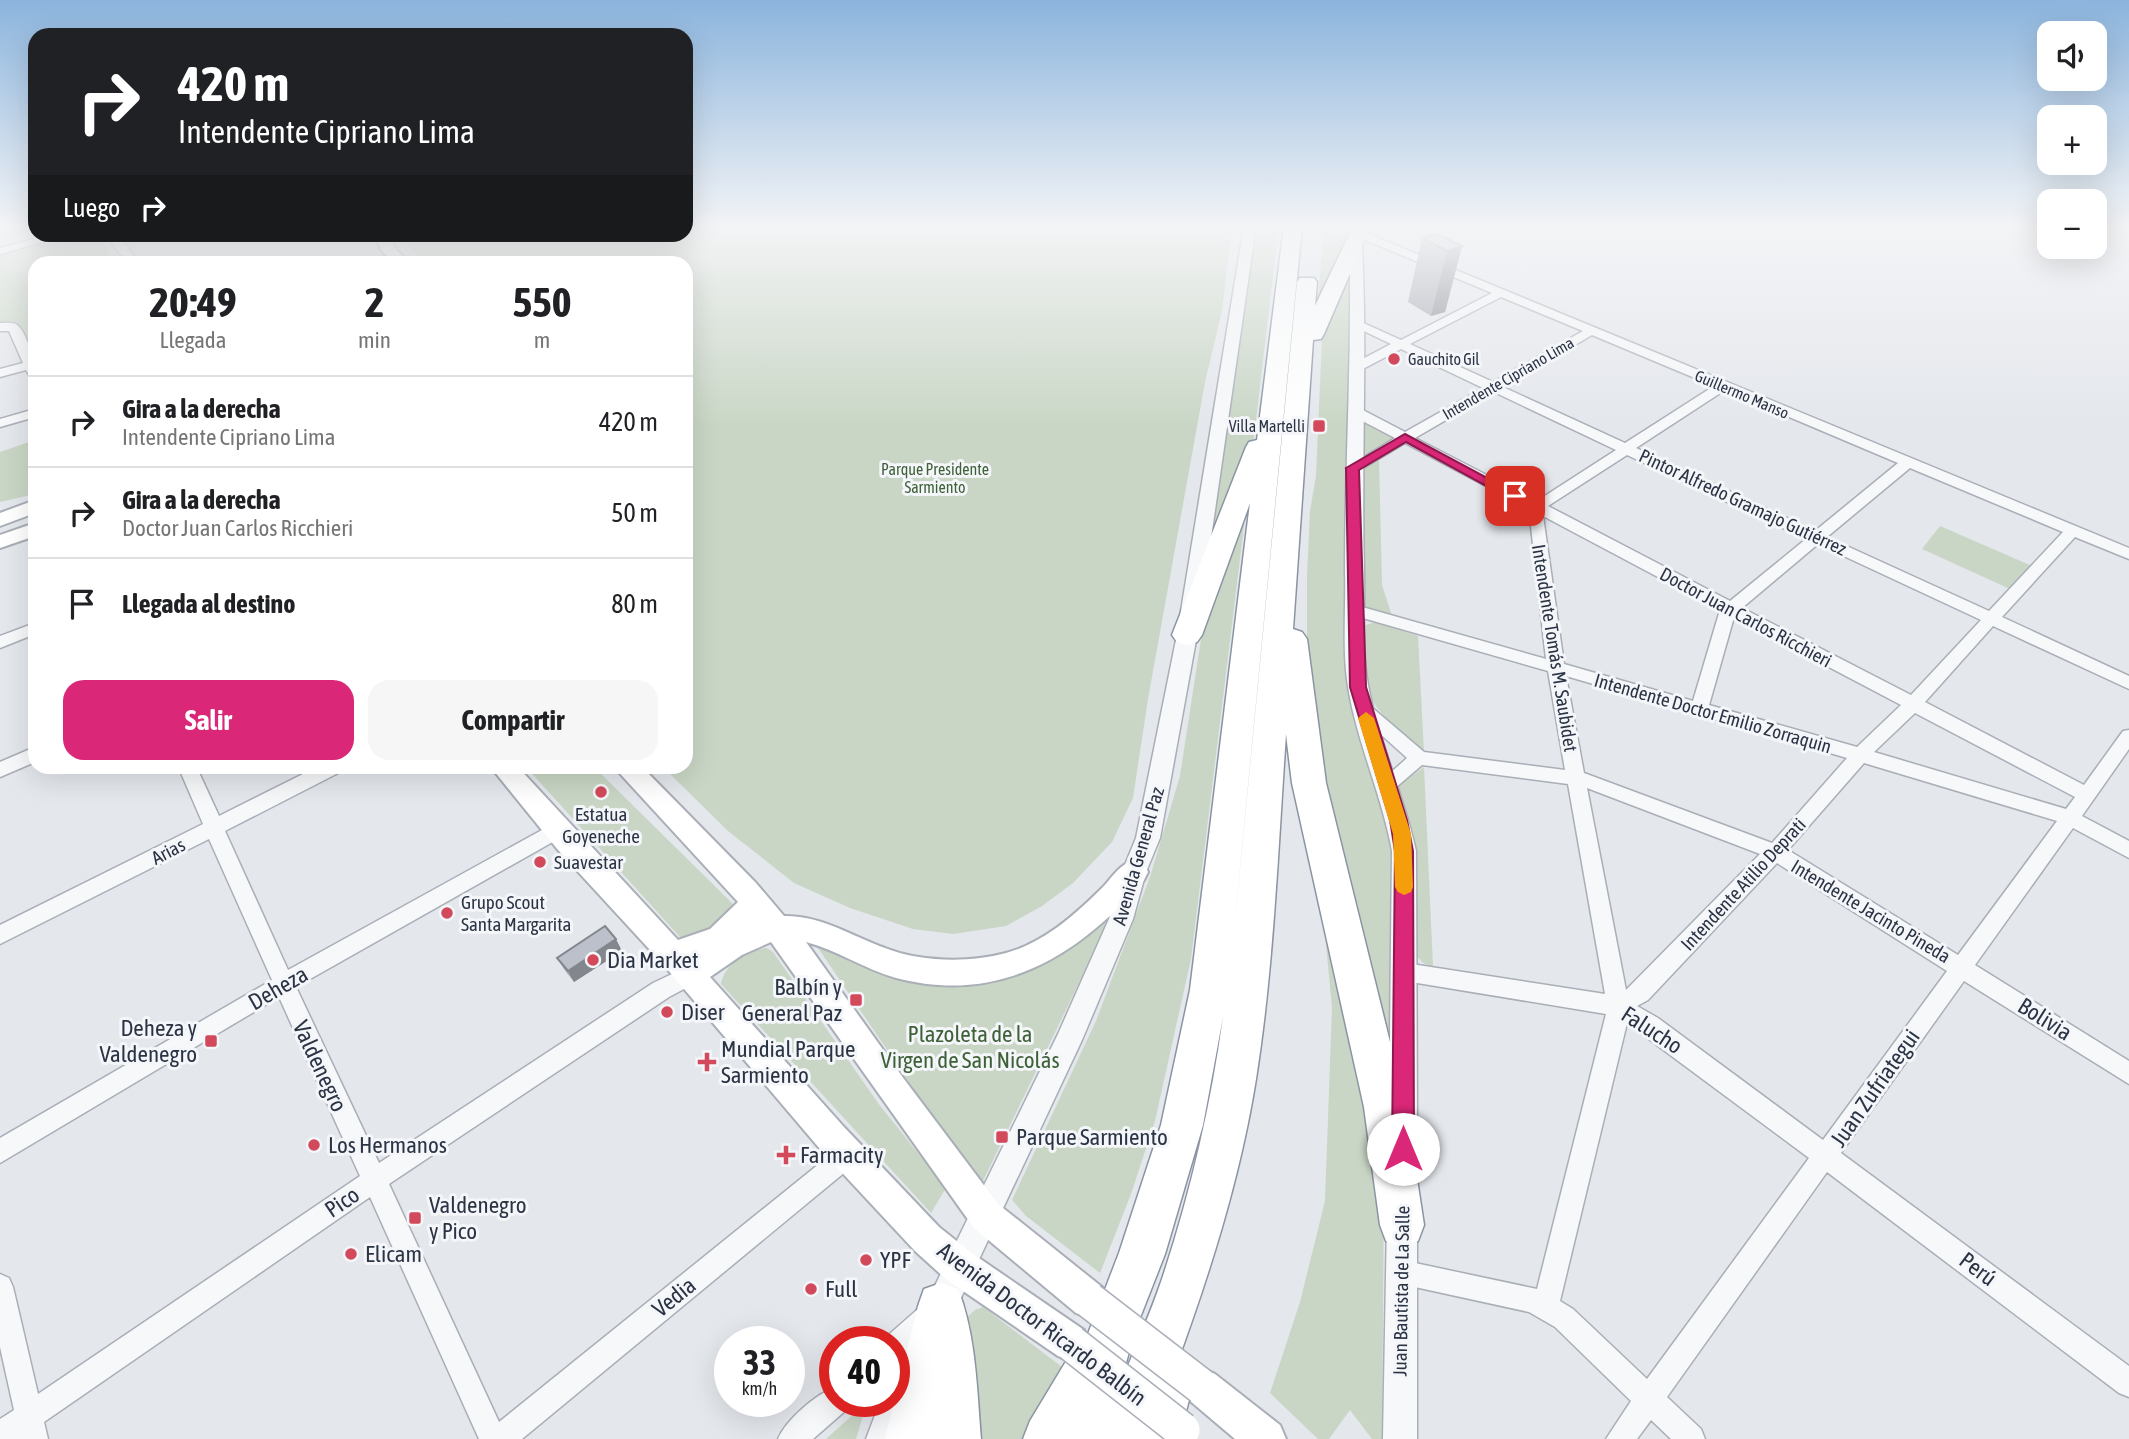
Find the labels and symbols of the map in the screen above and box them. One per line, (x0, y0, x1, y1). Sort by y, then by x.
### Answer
street label: Intendente Cipriano Lima (1439, 333, 1577, 424)
place label: Gauchito Gil (1408, 350, 1480, 368)
marker: Gauchito Gil (1386, 351, 1402, 367)
street label: Guillermo Manso (1692, 366, 1792, 422)
place label: Villa Martelli (1229, 417, 1305, 435)
marker: Villa Martelli (1311, 418, 1327, 434)
street label: Pintor Alfredo Gramajo Gutiérrez (1636, 444, 1850, 560)
park label: Parque Presidente Sarmiento (881, 460, 989, 496)
pin (1485, 466, 1545, 526)
street label: Intendente Tomás M. Saubidet (1528, 543, 1582, 753)
street label: Doctor Juan Carlos Ricchieri (1656, 562, 1836, 672)
street label: Intendente Doctor Emilio Zorraquin (1592, 669, 1834, 757)
marker: Estatua Goyeneche (593, 784, 609, 800)
street label: Avenida General Paz (1108, 784, 1168, 927)
place label: Estatua Goyeneche (562, 803, 640, 847)
street label: Intendente Atilio Deprati (1676, 813, 1810, 955)
street label: Arias (147, 833, 189, 869)
place label: Suavestar (554, 851, 623, 873)
marker: Suavestar (532, 854, 548, 870)
street label: Intendente Jacinto Pineda (1787, 855, 1955, 967)
place label: Grupo Scout Santa Margarita (461, 891, 571, 935)
marker: Grupo Scout Santa Margarita (439, 905, 455, 921)
place label: Dia Market (607, 947, 699, 973)
marker: Dia Market (585, 952, 601, 968)
street label: Deheza (244, 961, 312, 1015)
place label: Balbín y General Paz (742, 974, 842, 1026)
marker: Balbín y General Paz (848, 992, 864, 1008)
street label: Bolivia (2013, 992, 2077, 1046)
place label: Diser (681, 999, 726, 1025)
street label: Falucho (1617, 1001, 1687, 1059)
marker: Diser (659, 1004, 675, 1020)
place label: Deheza y Valdenegro (99, 1015, 197, 1067)
street label: Valdenegro (288, 1016, 352, 1116)
park label: Plazoleta de la Virgen de San Nicolás (880, 1021, 1060, 1073)
street label: Juan Zufriategui (1825, 1024, 1925, 1152)
marker: Deheza y Valdenegro (203, 1033, 219, 1049)
place label: Mundial Parque Sarmiento (721, 1036, 856, 1088)
marker: Mundial Parque Sarmiento (699, 1054, 715, 1070)
position arrow (1366, 1112, 1440, 1186)
place label: Parque Sarmiento (1016, 1124, 1168, 1150)
marker: Parque Sarmiento (994, 1129, 1010, 1145)
place label: Los Hermanos (328, 1132, 447, 1158)
marker: Los Hermanos (306, 1137, 322, 1153)
place label: Farmacity (800, 1142, 883, 1168)
marker: Farmacity (778, 1147, 794, 1163)
street label: Pico (320, 1181, 364, 1223)
place label: Valdenegro y Pico (429, 1192, 527, 1244)
street label: Juan Bautista de La Salle (1389, 1205, 1413, 1377)
marker: Valdenegro y Pico (407, 1210, 423, 1226)
street label: Avenida Doctor Ricardo Balbín (933, 1237, 1151, 1411)
place label: Elicam (365, 1241, 422, 1267)
marker: Elicam (343, 1246, 359, 1262)
place label: YPF (880, 1247, 912, 1273)
street label: Perú (1954, 1247, 2002, 1291)
marker: YPF (858, 1252, 874, 1268)
street label: Vedia (647, 1272, 701, 1322)
place label: Full (825, 1276, 857, 1302)
marker: Full (803, 1281, 819, 1297)
speed limit sign: 40 (819, 1326, 910, 1417)

